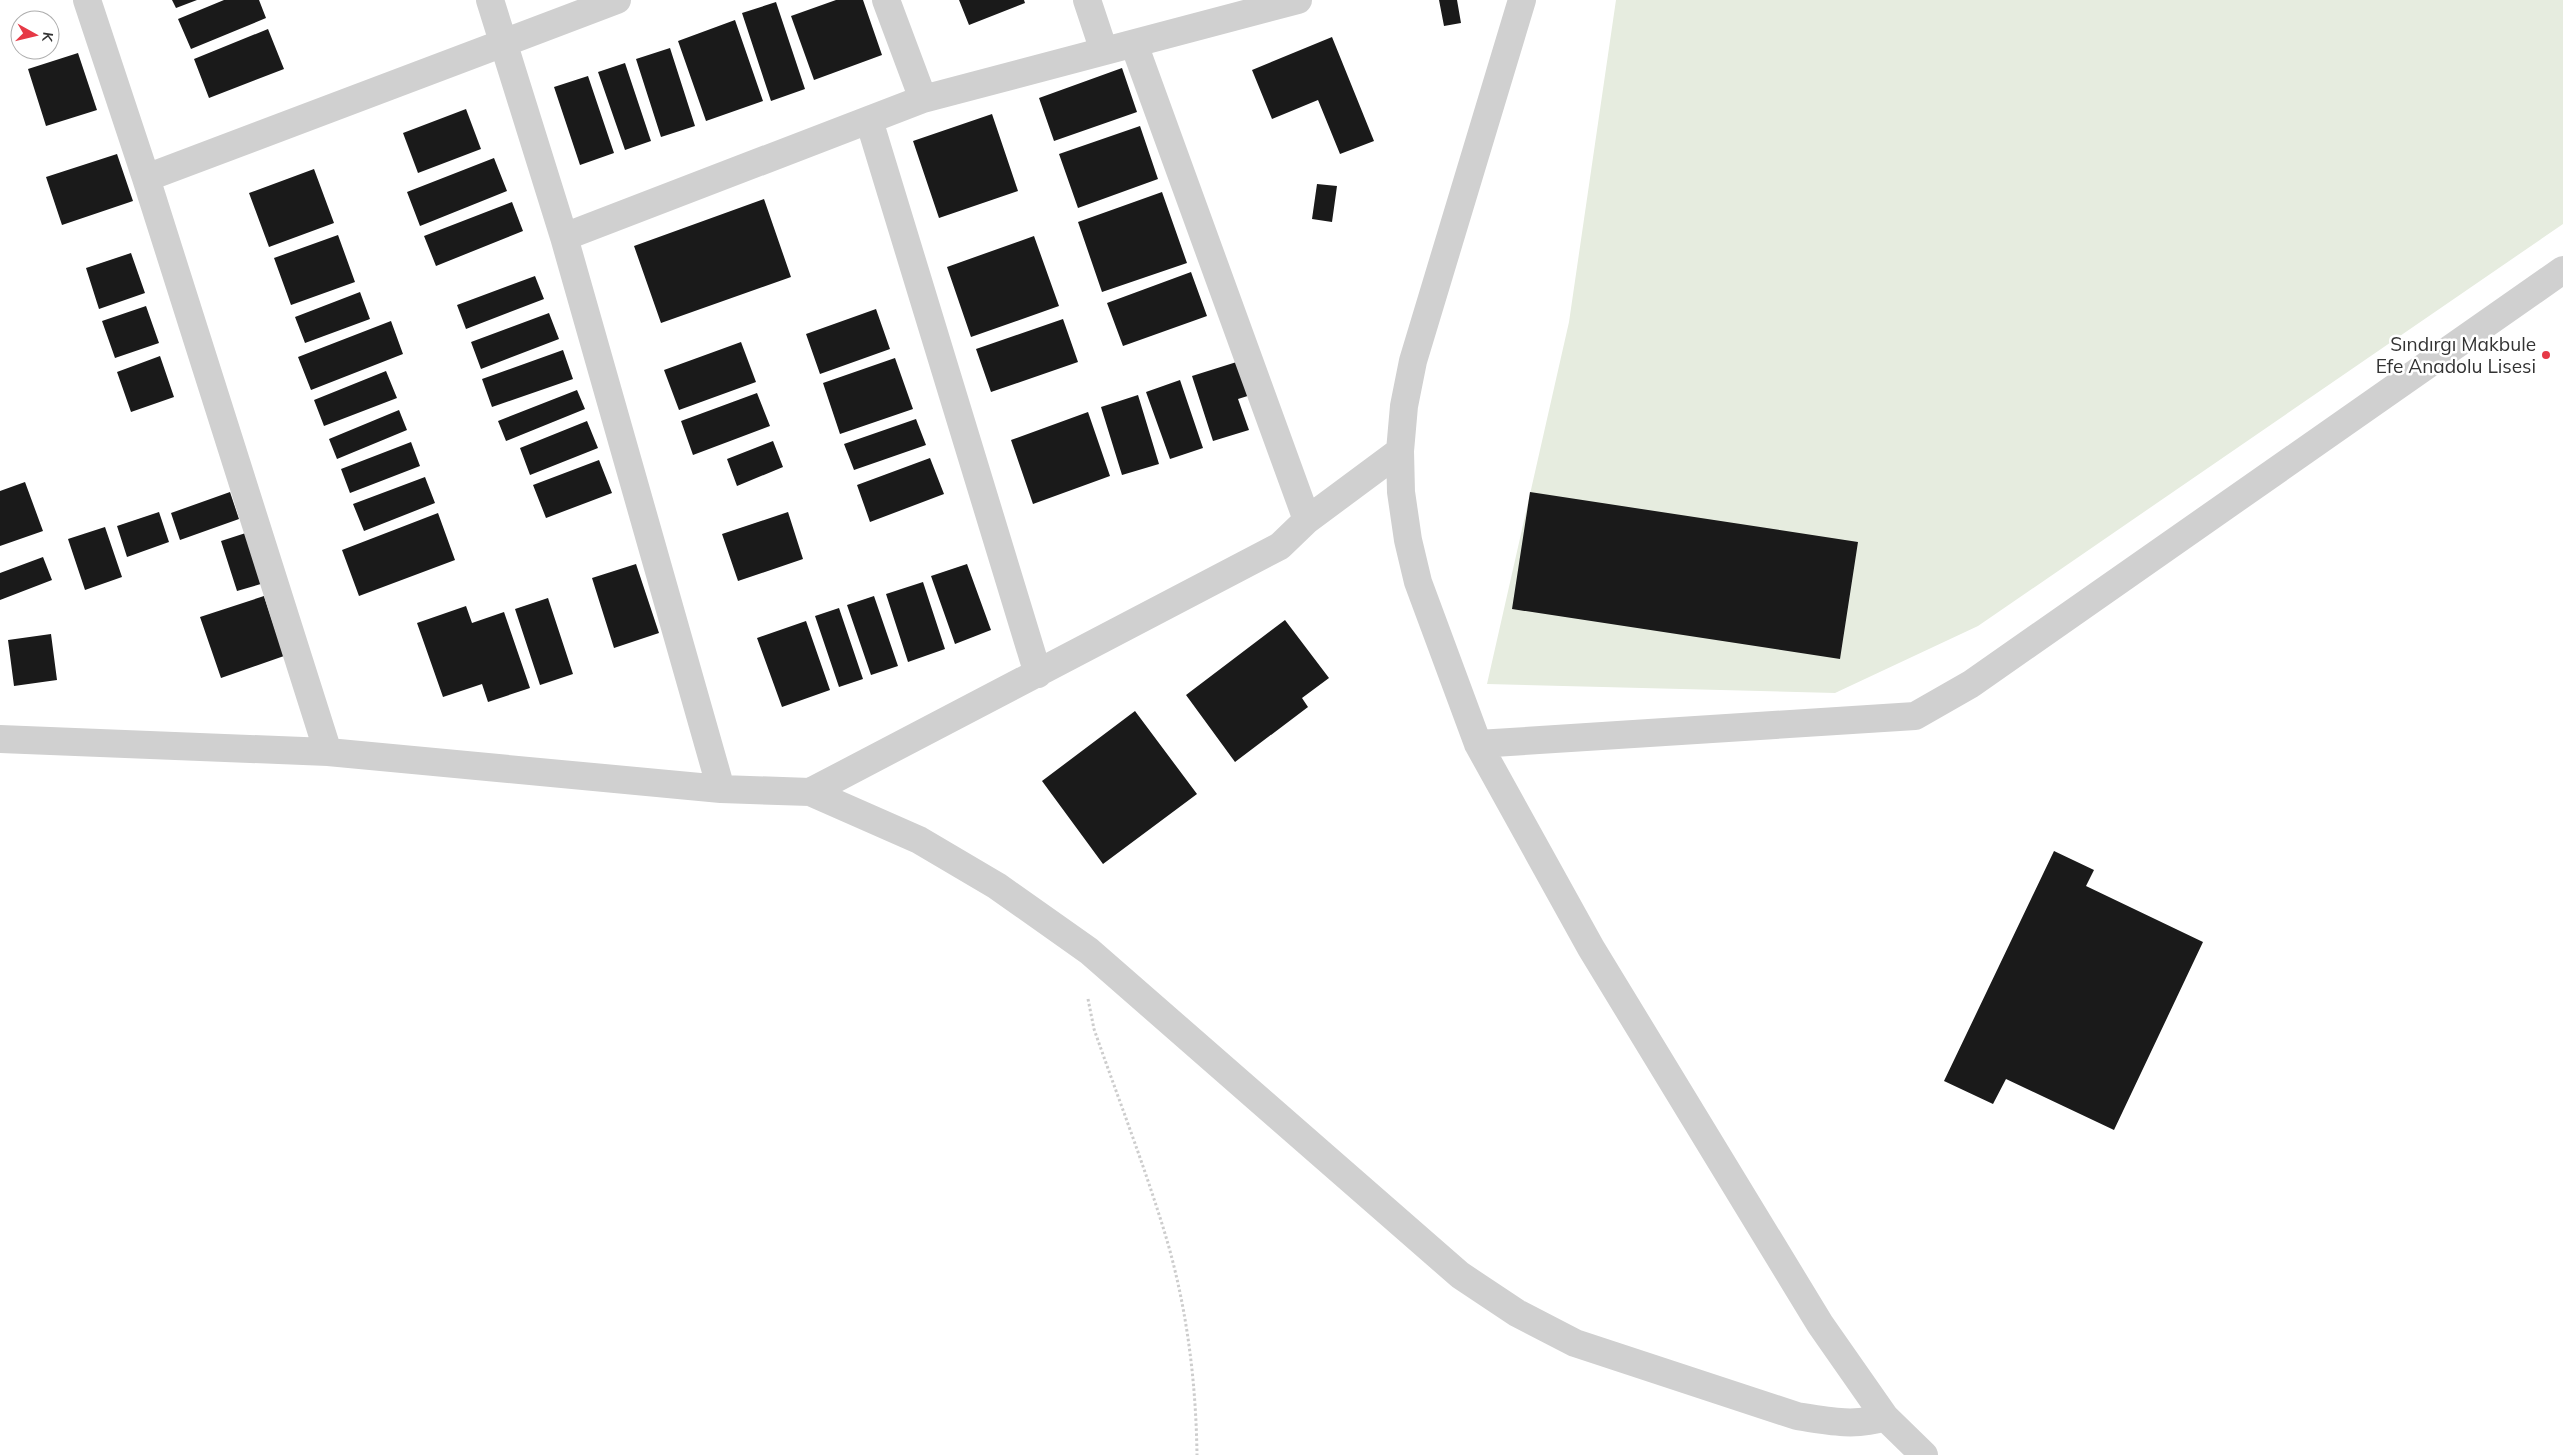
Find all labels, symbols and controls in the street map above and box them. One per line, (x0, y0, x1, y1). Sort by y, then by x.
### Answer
north arrow (10, 10, 60, 60)
text: K (38, 31, 57, 43)
place label: Sındırgı Makbule Efe Anadolu Lisesi (2376, 332, 2536, 378)
marker: Sındırgı Makbule Efe Anadolu Lisesi (2540, 349, 2552, 361)

